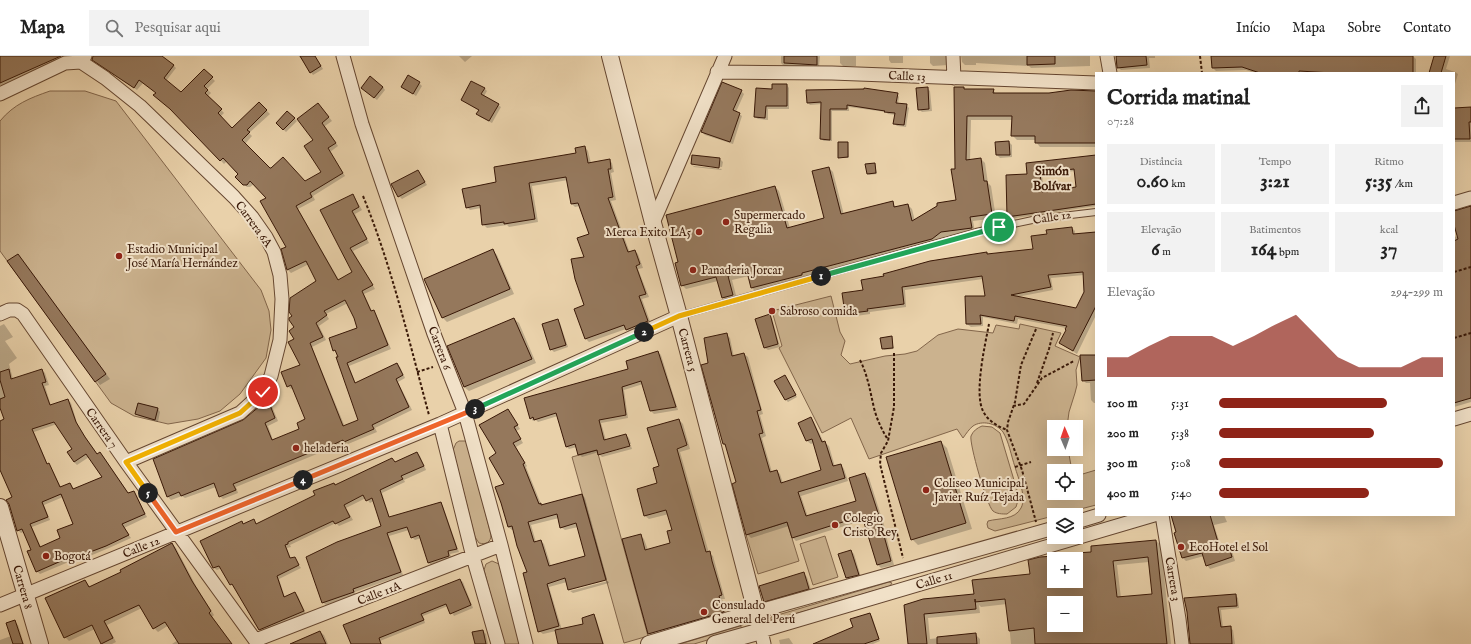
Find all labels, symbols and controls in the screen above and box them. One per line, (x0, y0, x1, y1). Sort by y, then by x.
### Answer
search box (89, 10, 369, 46)
text: Mapa (20, 16, 65, 40)
icon: search (103, 17, 125, 39)
text: Pesquisar aqui (135, 18, 221, 37)
text: Início (1236, 19, 1270, 37)
text: Mapa (1292, 19, 1325, 37)
text: Sobre (1347, 19, 1381, 37)
text: Contato (1403, 19, 1451, 37)
street label: Calle 13 (888, 68, 926, 85)
text: Corrida matinal (1107, 84, 1250, 112)
button: share (1401, 85, 1443, 127)
text: 07:28 (1107, 113, 1134, 130)
text: Distância (1140, 155, 1182, 169)
text: Tempo (1259, 155, 1291, 169)
text: Ritmo (1374, 155, 1404, 169)
district label: Simón Bolívar (1033, 163, 1072, 195)
text: 0.60 (1136, 169, 1169, 194)
text: 3:21 (1260, 169, 1290, 194)
text: 5:35 (1365, 169, 1392, 194)
text: km (1169, 177, 1186, 191)
text: /km (1392, 177, 1413, 191)
street label: Carrera 6A (232, 198, 276, 251)
street label: Calle 12 (1032, 207, 1073, 228)
place label: Supermercado Regalia (734, 208, 806, 237)
pin (982, 210, 1016, 244)
icon: arrive (988, 216, 1010, 238)
marker: Supermercado Regalia (721, 217, 731, 227)
text: Elevação (1141, 223, 1181, 237)
text: Batimentos (1249, 223, 1301, 237)
text: kcal (1380, 223, 1398, 237)
place label: Merca Exito LA5 (605, 225, 692, 240)
marker: Merca Exito LA5 (694, 227, 704, 237)
text: 6 (1151, 237, 1160, 262)
text: 164 (1251, 237, 1276, 262)
text: 37 (1381, 237, 1397, 262)
place label: Estadio Municipal José María Hernández (125, 242, 238, 272)
text: m (1160, 245, 1171, 259)
text: bpm (1276, 245, 1299, 259)
marker: Estadio Municipal José María Hernández (114, 251, 124, 261)
place label: Panaderia Jorcar (701, 263, 783, 279)
marker: Panaderia Jorcar (688, 265, 698, 275)
pin: 1 (811, 266, 831, 286)
text: 1 (819, 269, 823, 283)
text: Elevação (1107, 284, 1155, 301)
text: 294–299 m (1390, 284, 1443, 301)
place label: Sabroso comida (780, 304, 858, 319)
marker: Sabroso comida (767, 306, 777, 316)
pin: 2 (634, 322, 654, 342)
street label: Carrera 6 (424, 324, 455, 373)
text: 2 (641, 325, 647, 339)
street label: Carrera 5 (674, 327, 701, 374)
pin (246, 375, 280, 409)
icon: check (252, 381, 274, 403)
text: 100 m (1107, 395, 1137, 412)
text: 5:31 (1171, 395, 1189, 412)
pin: 3 (465, 399, 485, 419)
text: 3 (473, 402, 477, 416)
street label: Carrera 7 (82, 405, 121, 451)
north arrow (1047, 420, 1083, 456)
map controls (1047, 420, 1083, 632)
text: 200 m (1107, 425, 1139, 442)
text: 5:38 (1171, 425, 1189, 442)
place label: heladeria (304, 441, 350, 456)
marker: heladeria (291, 443, 301, 453)
text: 300 m (1107, 455, 1138, 472)
text: 5:08 (1171, 455, 1191, 472)
button: locate (1047, 464, 1083, 500)
pin: 4 (293, 470, 313, 490)
text: 4 (300, 473, 306, 487)
place label: Coliseo Municipal Javier Ruíz Tejada (932, 476, 1025, 506)
pin: 5 (138, 483, 158, 503)
marker: Coliseo Municipal Javier Ruíz Tejada (921, 485, 931, 495)
text: 400 m (1107, 485, 1139, 502)
text: 5:40 (1171, 485, 1192, 502)
text: 5 (146, 486, 150, 500)
button: layers (1047, 508, 1083, 544)
place label: Colegio Cristo Rey (843, 511, 897, 540)
marker: Colegio Cristo Rey (830, 520, 840, 530)
street label: Calle 12 (121, 533, 162, 562)
place label: EcoHotel el Sol (1189, 540, 1269, 555)
marker: EcoHotel el Sol (1176, 542, 1186, 552)
place label: Bogotá (54, 549, 91, 564)
marker: Bogotá (41, 551, 51, 561)
button: + (1047, 552, 1083, 588)
street label: Carrera 3 (1161, 556, 1184, 602)
street label: Carrera 8 (9, 563, 36, 611)
street label: Calle 11 (914, 568, 954, 593)
street label: Calle 11A (355, 578, 404, 609)
button: − (1047, 596, 1083, 632)
place label: Consulado General del Perú (712, 598, 795, 627)
marker: Consulado General del Perú (699, 607, 709, 617)

